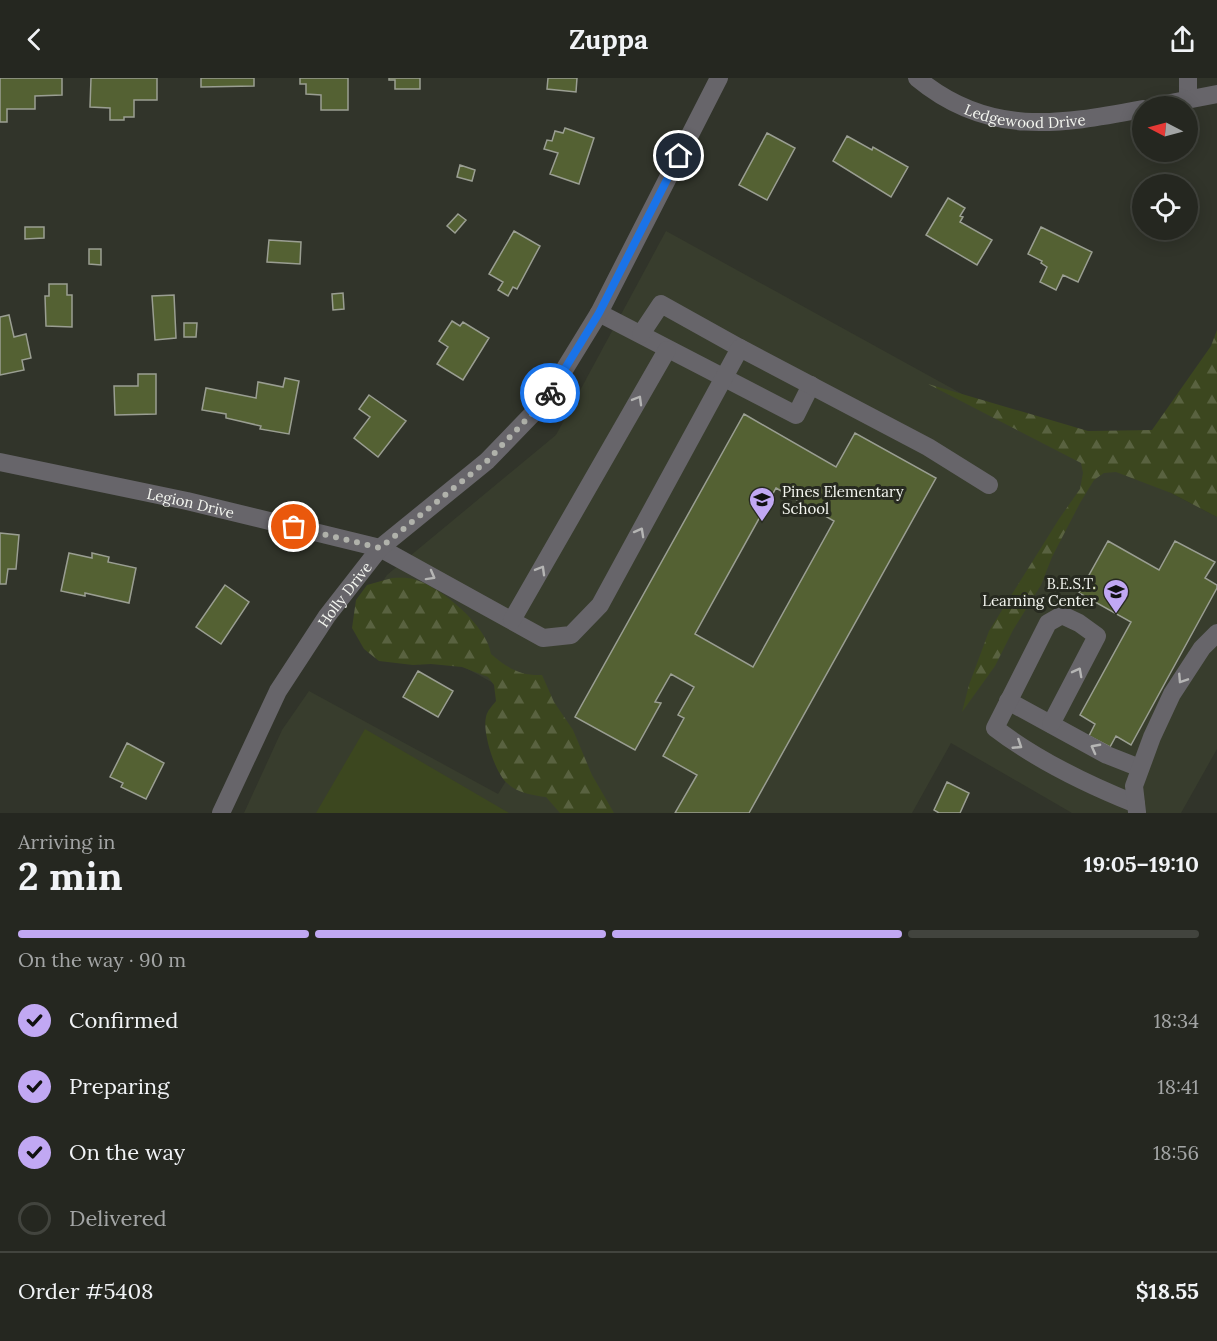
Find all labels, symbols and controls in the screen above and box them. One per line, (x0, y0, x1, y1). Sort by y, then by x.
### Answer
text: Zuppa (569, 22, 648, 56)
icon: back (18, 23, 51, 56)
icon: share (1166, 23, 1199, 56)
north arrow (1132, 96, 1198, 162)
map controls (1132, 96, 1198, 240)
street label: Ledgewood Drive (962, 99, 1086, 132)
pin (653, 130, 704, 181)
icon: home (662, 139, 695, 172)
button: locate (1132, 174, 1198, 240)
courier (520, 363, 580, 423)
icon: bike (534, 377, 567, 410)
one-way arrow (631, 396, 642, 407)
place label: Pines Elementary School (782, 482, 904, 518)
street label: Legion Drive (145, 483, 236, 522)
school or university icon: Pines Elementary School (747, 485, 777, 523)
pin (268, 501, 319, 552)
icon: bag (277, 510, 310, 543)
one-way arrow (633, 528, 644, 538)
street label: Holly Drive (313, 558, 375, 630)
one-way arrow (534, 566, 545, 576)
one-way arrow (425, 569, 435, 580)
place label: B.E.S.T. Learning Center (982, 574, 1097, 610)
school or university icon: B.E.S.T. Learning Center (1101, 577, 1131, 615)
one-way arrow (1071, 668, 1082, 678)
one-way arrow (1178, 673, 1189, 684)
one-way arrow (1012, 737, 1022, 749)
one-way arrow (1090, 744, 1101, 755)
text: Arriving in (18, 829, 115, 854)
text: 19:05–19:10 (1084, 850, 1199, 878)
text: 2 min (18, 851, 123, 901)
text: On the way · 90 m (18, 947, 186, 972)
icon: check (18, 1004, 51, 1037)
text: Confirmed (69, 1006, 178, 1034)
text: 18:34 (1154, 1008, 1199, 1033)
icon: check (18, 1070, 51, 1103)
text: Preparing (69, 1072, 169, 1100)
text: 18:41 (1157, 1074, 1199, 1099)
icon: check (18, 1136, 51, 1169)
text: On the way (69, 1138, 185, 1166)
text: 18:56 (1153, 1140, 1199, 1165)
text: Delivered (69, 1204, 167, 1232)
text: Order #5408 (18, 1277, 153, 1305)
text: $18.55 (1136, 1277, 1199, 1305)

